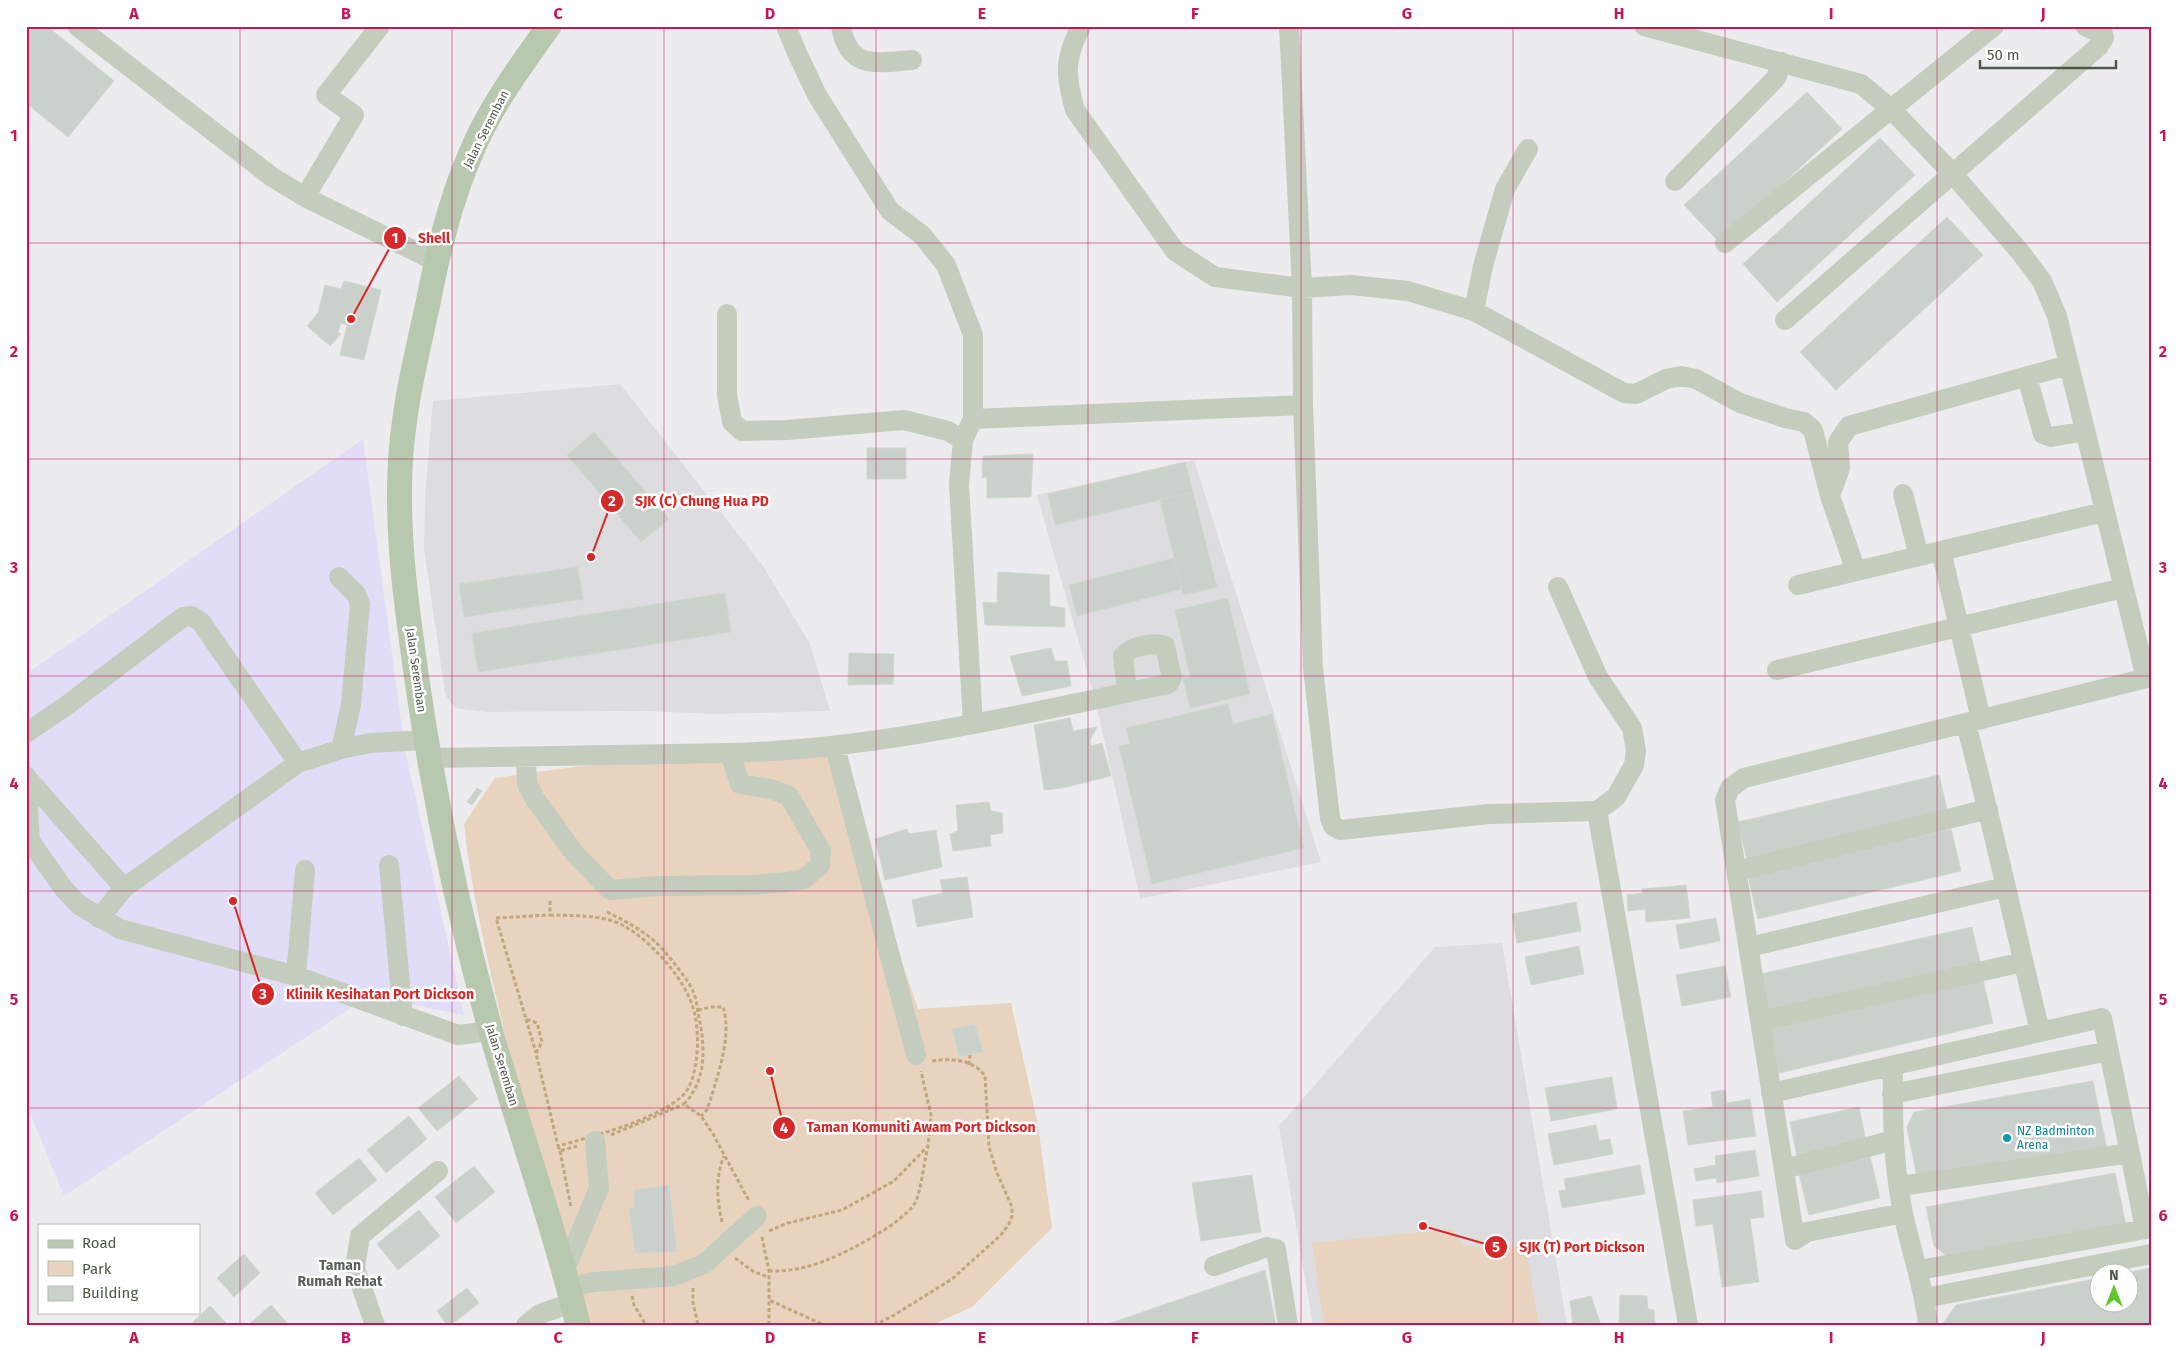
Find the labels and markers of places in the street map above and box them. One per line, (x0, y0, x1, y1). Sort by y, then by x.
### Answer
callout: Shell (383, 224, 460, 253)
callout: SJK (C) Chung Hua PD (600, 486, 779, 515)
callout: Klinik Kesihatan Port Dickson (251, 980, 484, 1009)
callout: Taman Komuniti Awam Port Dickson (771, 1113, 1045, 1142)
place label: NZ Badminton Arena (2017, 1124, 2095, 1152)
marker: NZ Badminton Arena (2001, 1132, 2013, 1144)
callout: SJK (T) Port Dickson (1484, 1233, 1654, 1262)

